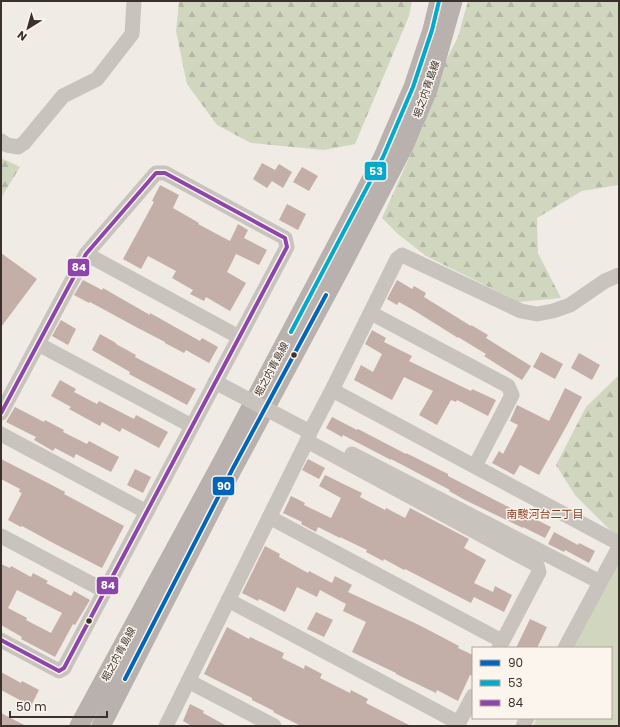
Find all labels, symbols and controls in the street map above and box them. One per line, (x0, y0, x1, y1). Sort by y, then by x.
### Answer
north arrow (8, 8, 48, 48)
text: N (14, 27, 30, 45)
street label: 堀之内青島線 (410, 58, 443, 120)
line badge: 53 (364, 161, 387, 181)
text: 53 (369, 163, 383, 179)
line badge: 84 (67, 258, 90, 277)
text: 84 (72, 259, 87, 275)
street label: 堀之内青島線 (251, 339, 292, 399)
unlabelled marker (289, 350, 299, 360)
line badge: 90 (212, 476, 235, 496)
text: 90 (217, 478, 231, 494)
district label: 南駿河台二丁目 (507, 506, 584, 522)
line badge: 84 (96, 576, 119, 595)
text: 84 (101, 577, 116, 593)
unlabelled marker (84, 616, 94, 626)
street label: 堀之内青島線 (98, 624, 139, 684)
legend (472, 647, 612, 719)
text: 90 (508, 654, 523, 671)
text: 53 (508, 674, 523, 691)
scale bar (10, 693, 107, 719)
text: 84 (508, 694, 524, 711)
text: 50 m (16, 698, 47, 715)

